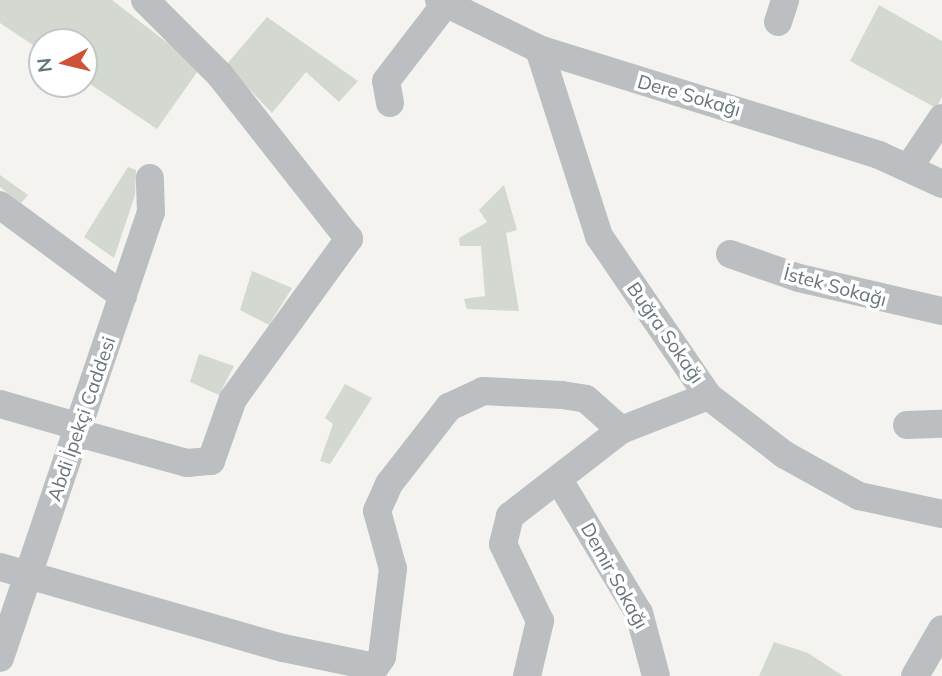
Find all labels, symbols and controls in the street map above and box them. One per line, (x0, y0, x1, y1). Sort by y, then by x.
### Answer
north arrow (28, 28, 98, 98)
text: N (31, 57, 57, 74)
street label: Dere Sokağı (635, 70, 743, 122)
street label: İstek Sokağı (781, 262, 889, 312)
street label: Buğra Sokağı (622, 278, 708, 388)
street label: Abdi İpekçi Caddesi (43, 334, 121, 504)
street label: Demir Sokağı (576, 519, 652, 633)

